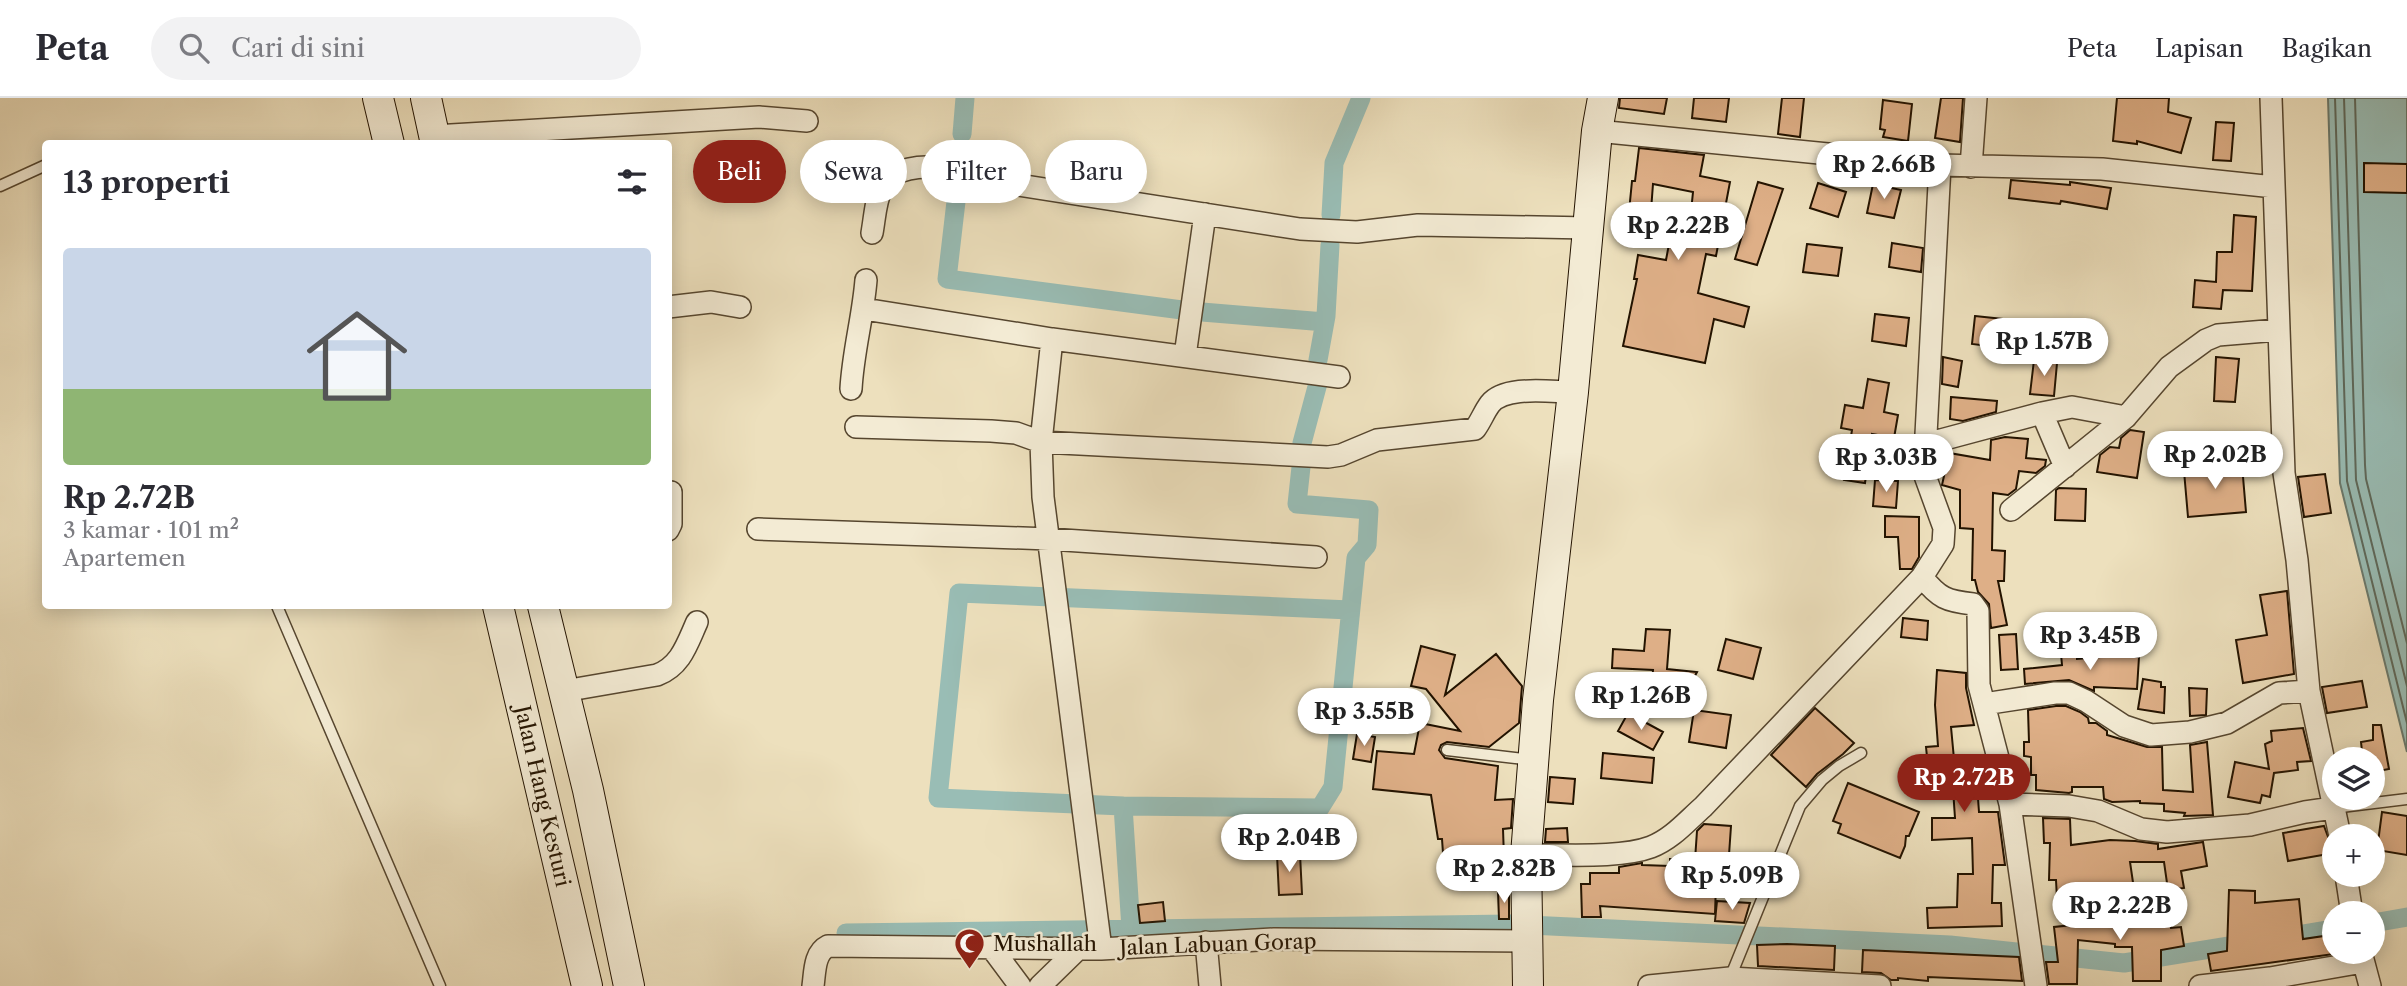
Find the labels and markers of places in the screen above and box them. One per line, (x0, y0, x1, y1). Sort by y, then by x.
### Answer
pin: Rp 2.66B (1812, 141, 1956, 201)
pin: Rp 2.22B (1606, 202, 1750, 262)
pin: Rp 1.57B (1972, 318, 2116, 378)
pin: Rp 2.02B (2143, 432, 2287, 491)
pin: Rp 3.03B (1814, 434, 1958, 494)
pin: Rp 3.45B (2018, 612, 2162, 672)
pin: Rp 1.26B (1569, 672, 1713, 732)
pin: Rp 3.55B (1292, 688, 1436, 748)
pin: Rp 2.72B (1892, 754, 2036, 814)
pin: Rp 2.04B (1217, 814, 1361, 874)
pin: Rp 2.82B (1432, 846, 1576, 905)
pin: Rp 5.09B (1660, 852, 1804, 912)
pin: Rp 2.22B (2048, 882, 2192, 942)
mosque icon: Mushallah (953, 926, 987, 970)
place label: Mushallah (993, 931, 1097, 956)

